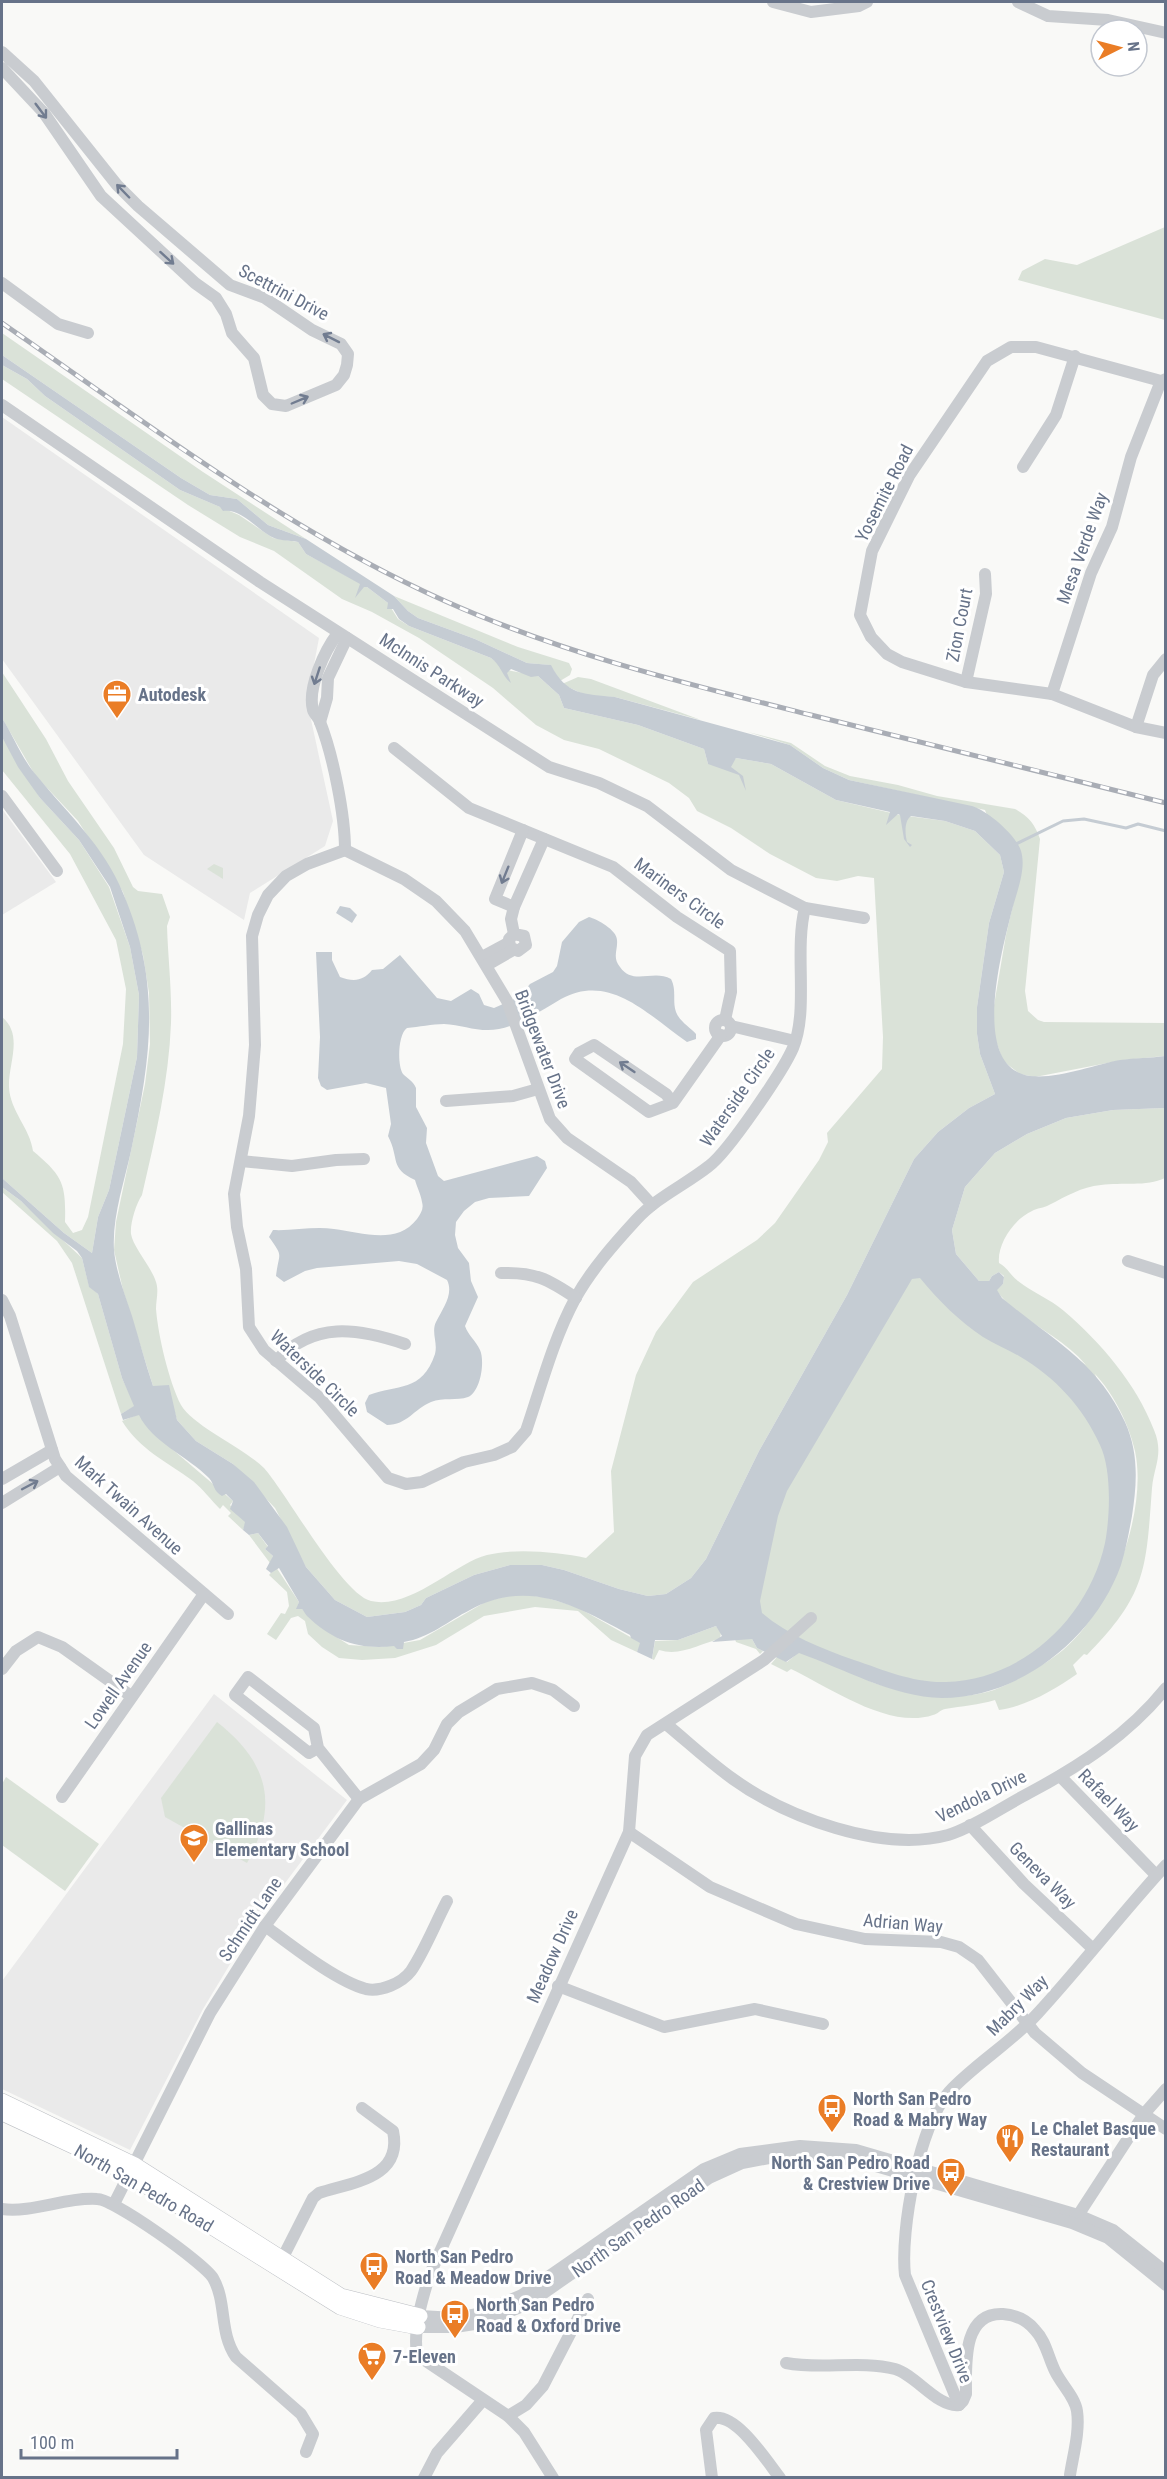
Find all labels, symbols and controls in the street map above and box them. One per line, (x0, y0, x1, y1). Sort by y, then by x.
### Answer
north arrow (1089, 18, 1149, 78)
text: N (1123, 41, 1143, 52)
one-way arrow (35, 102, 48, 118)
one-way arrow (115, 183, 130, 198)
one-way arrow (159, 251, 174, 265)
street label: Scettrini Drive (235, 259, 333, 325)
one-way arrow (323, 332, 340, 344)
one-way arrow (291, 394, 309, 405)
street label: Yosemite Road (851, 441, 917, 545)
street label: Mesa Verde Way (1052, 489, 1112, 607)
street label: Zion Court (942, 586, 976, 664)
street label: McInnis Parkway (376, 628, 489, 712)
one-way arrow (311, 666, 322, 685)
office icon: Autodesk (101, 678, 133, 720)
place label: Autodesk (138, 684, 206, 705)
street label: Mariners Circle (630, 853, 730, 933)
one-way arrow (499, 865, 510, 883)
street label: Bridgewater Drive (511, 987, 575, 1111)
street label: Waterside Circle (695, 1044, 779, 1150)
one-way arrow (619, 1061, 635, 1073)
street label: Waterside Circle (266, 1325, 364, 1421)
street label: Mark Twain Avenue (71, 1451, 187, 1559)
one-way arrow (21, 1479, 39, 1490)
street label: Lowell Avenue (80, 1637, 156, 1733)
street label: Rafael Way (1074, 1764, 1144, 1836)
street label: Vendola Drive (933, 1765, 1029, 1827)
place label: Gallinas Elementary School (215, 1818, 349, 1860)
school or university icon: Gallinas Elementary School (178, 1822, 210, 1864)
street label: Geneva Way (1005, 1837, 1081, 1913)
street label: Schmidt Lane (214, 1873, 286, 1965)
street label: Meadow Drive (522, 1906, 582, 2006)
street label: Adrian Way (862, 1909, 944, 1937)
street label: Mabry Way (982, 1970, 1052, 2040)
place label: North San Pedro Road & Mabry Way (853, 2088, 987, 2130)
bus stop icon: North San Pedro Road & Mabry Way (816, 2092, 848, 2134)
place label: Le Chalet Basque Restaurant (1031, 2118, 1156, 2160)
restaurant icon: Le Chalet Basque Restaurant (994, 2122, 1026, 2164)
street label: North San Pedro Road (71, 2140, 217, 2236)
place label: North San Pedro Road & Crestview Drive (771, 2152, 930, 2194)
bus stop icon: North San Pedro Road & Crestview Drive (935, 2156, 967, 2198)
street label: North San Pedro Road (568, 2174, 708, 2282)
place label: North San Pedro Road & Meadow Drive (395, 2246, 552, 2288)
bus stop icon: North San Pedro Road & Meadow Drive (358, 2250, 390, 2292)
street label: Crestview Drive (917, 2276, 977, 2386)
place label: North San Pedro Road & Oxford Drive (476, 2294, 621, 2336)
bus stop icon: North San Pedro Road & Oxford Drive (439, 2298, 471, 2340)
supermarket icon: 7-Eleven (356, 2340, 388, 2382)
place label: 7-Eleven (393, 2346, 456, 2367)
scale bar (21, 2422, 177, 2460)
text: 100 m (30, 2432, 74, 2453)

